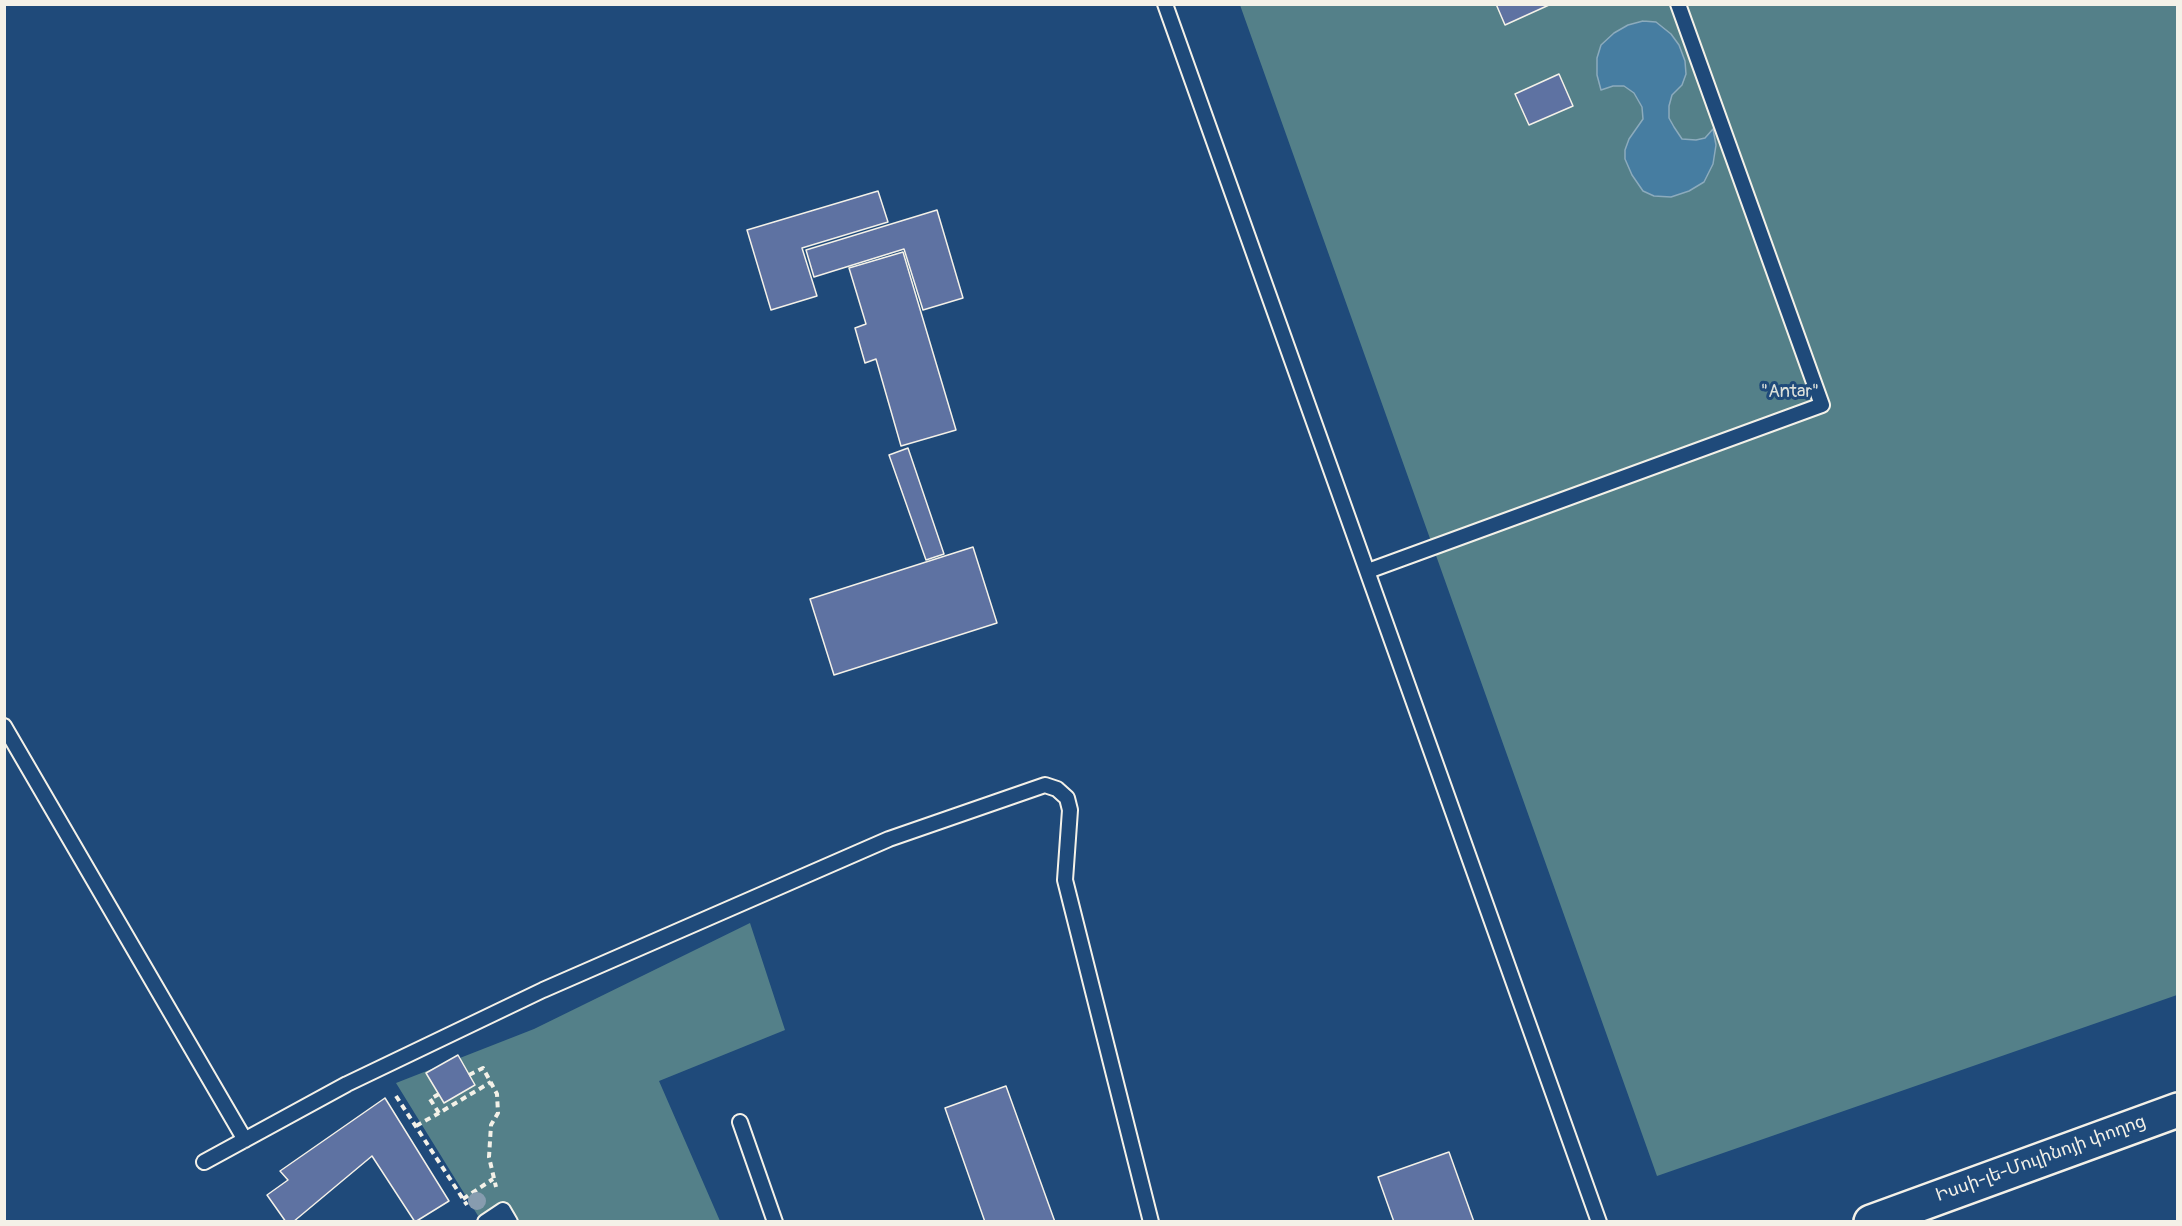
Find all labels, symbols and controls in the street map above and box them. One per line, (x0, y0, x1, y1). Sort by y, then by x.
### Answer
park label: "Antar" (1761, 381, 1819, 403)
street label: Իսսի-լե-Մուլինոյի փողոց (1933, 1111, 2149, 1207)

